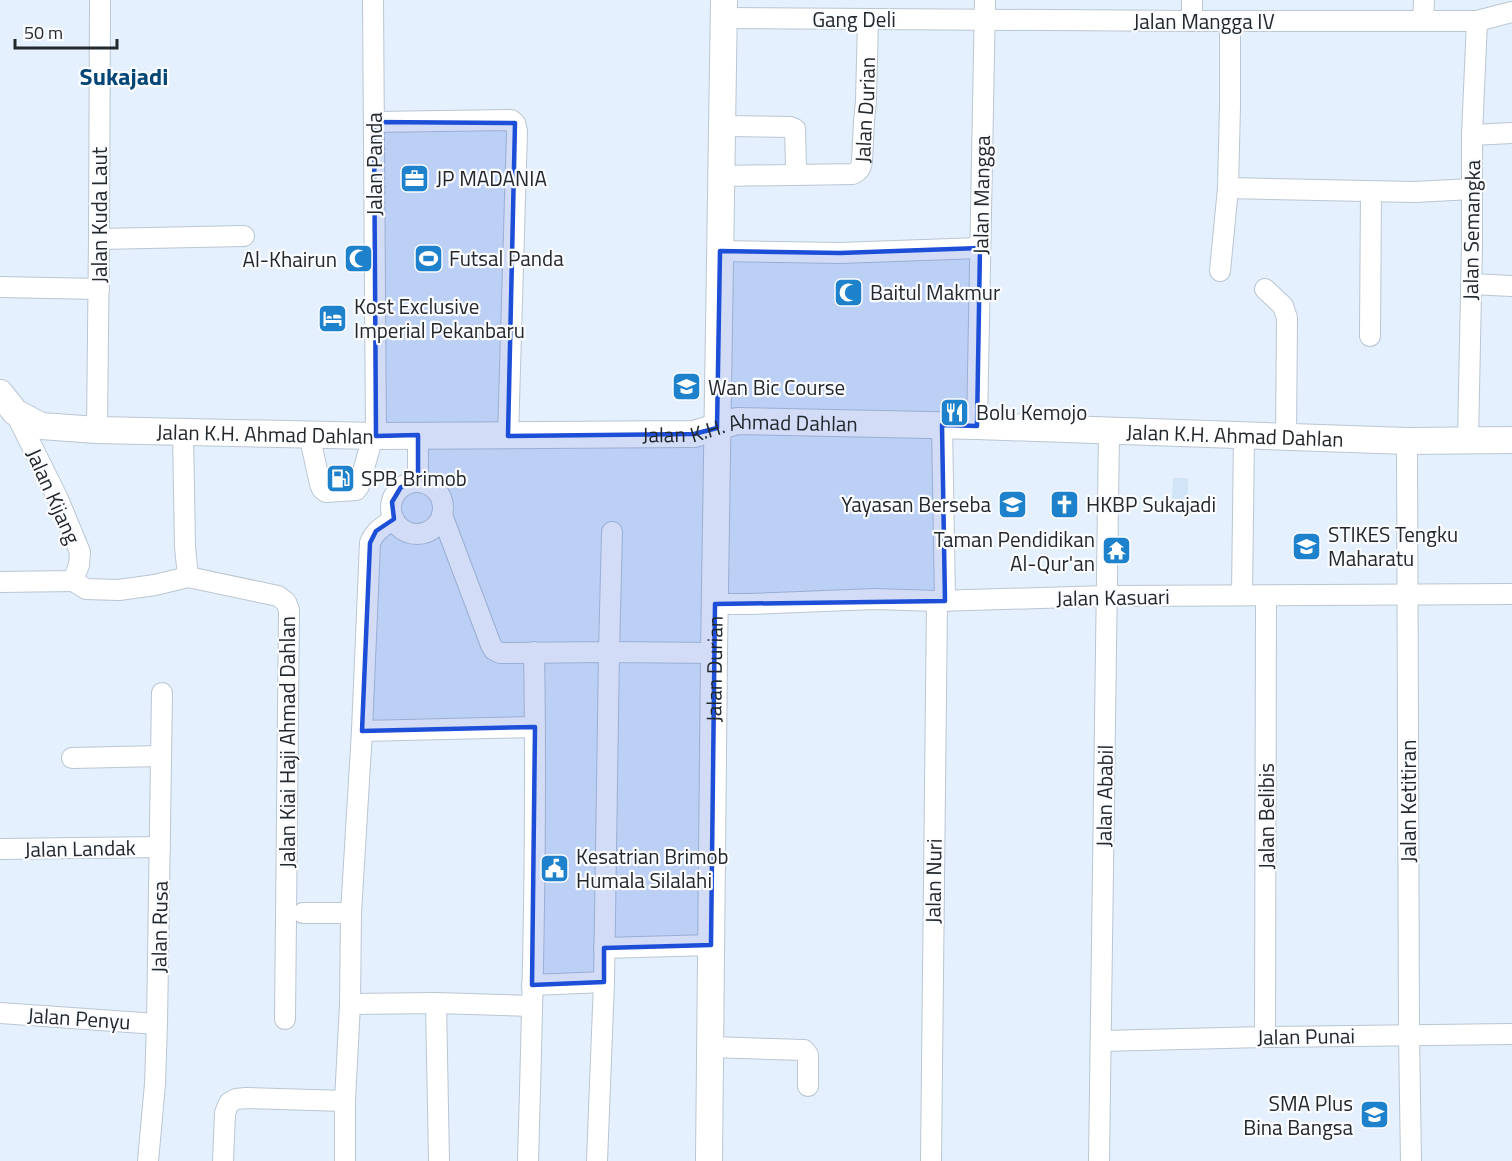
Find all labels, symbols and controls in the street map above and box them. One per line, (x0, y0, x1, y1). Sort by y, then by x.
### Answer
street label: Gang Deli (812, 3, 896, 35)
street label: Jalan Mangga IV (1133, 5, 1275, 37)
scale bar (15, 12, 117, 50)
text: 50 m (24, 19, 63, 46)
street label: Jalan Durian (846, 56, 883, 164)
district label: Sukajadi (80, 58, 168, 94)
street label: Jalan Panda (358, 112, 390, 216)
street label: Jalan Mangga (964, 135, 998, 255)
street label: Jalan Kuda Laut (83, 146, 115, 283)
street label: Jalan Semangka (1454, 159, 1488, 301)
office icon: JP MADANIA (399, 162, 431, 194)
place label: JP MADANIA (436, 162, 547, 194)
sports icon: Futsal Panda (412, 242, 444, 274)
place label: Futsal Panda (449, 242, 564, 274)
place label: Al-Khairun (242, 243, 337, 275)
mosque icon: Al-Khairun (342, 243, 374, 275)
mosque icon: Baitul Makmur (833, 276, 865, 308)
place label: Baitul Makmur (870, 276, 1000, 308)
place label: Kost Exclusive Imperial Pekanbaru (354, 290, 525, 346)
hotel icon: Kost Exclusive Imperial Pekanbaru (317, 302, 349, 334)
school or university icon: Wan Bic Course (671, 371, 703, 403)
place label: Wan Bic Course (708, 371, 845, 403)
restaurant icon: Bolu Kemojo (939, 396, 971, 428)
place label: Bolu Kemojo (976, 396, 1087, 428)
street label: Jalan K.H. Ahmad Dahlan (642, 404, 858, 450)
street label: Jalan K.H. Ahmad Dahlan (156, 415, 374, 452)
street label: Jalan K.H. Ahmad Dahlan (1126, 415, 1344, 455)
street label: Jalan Kijang (19, 443, 89, 549)
fuel station icon: SPB Brimob (324, 462, 356, 494)
place label: SPB Brimob (361, 462, 467, 494)
place label: Yayasan Berseba (841, 488, 991, 520)
school or university icon: Yayasan Berseba (996, 488, 1028, 520)
church icon: HKBP Sukajadi (1049, 488, 1081, 520)
place label: HKBP Sukajadi (1086, 488, 1216, 520)
place label: STIKES Tengku Maharatu (1328, 518, 1458, 574)
place label: Taman Pendidikan Al-Qur'an (934, 523, 1095, 579)
school or university icon: STIKES Tengku Maharatu (1291, 530, 1323, 562)
temple icon: Taman Pendidikan Al-Qur'an (1100, 535, 1132, 567)
street label: Jalan Kasuari (1056, 580, 1170, 614)
street label: Jalan Kiai Haji Ahmad Dahlan (271, 616, 303, 868)
street label: Jalan Durian (697, 616, 731, 722)
street label: Jalan Ketitiran (1392, 739, 1424, 863)
street label: Jalan Ababil (1087, 745, 1121, 847)
street label: Jalan Belibis (1250, 763, 1282, 869)
street label: Jalan Landak (24, 831, 136, 865)
street label: Jalan Nuri (916, 838, 950, 924)
place label: Kesatrian Brimob Humala Silalahi (576, 840, 729, 896)
public building icon: Kesatrian Brimob Humala Silalahi (539, 852, 571, 884)
street label: Jalan Rusa (142, 880, 176, 973)
street label: Jalan Penyu (26, 998, 132, 1038)
street label: Jalan Punai (1257, 1019, 1355, 1053)
place label: SMA Plus Bina Bangsa (1243, 1087, 1353, 1143)
school or university icon: SMA Plus Bina Bangsa (1358, 1099, 1390, 1131)

